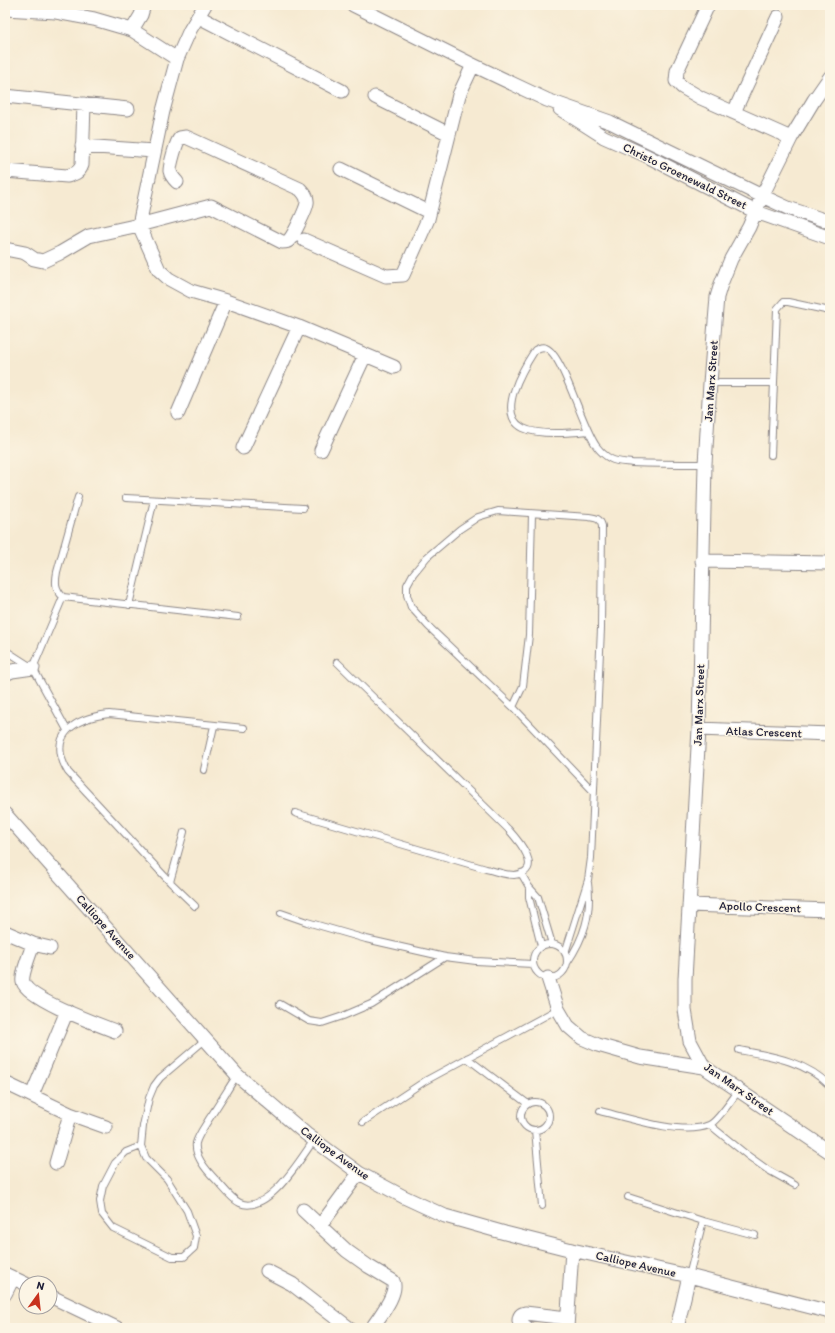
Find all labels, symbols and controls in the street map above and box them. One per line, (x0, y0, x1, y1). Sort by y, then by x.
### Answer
street label: Christo Groenewald Street (621, 140, 750, 212)
street label: Jan Marx Street (701, 339, 721, 422)
street label: Jan Marx Street (691, 663, 707, 746)
street label: Atlas Crescent (726, 724, 803, 740)
street label: Calliope Avenue (73, 892, 139, 962)
street label: Apollo Crescent (719, 899, 802, 915)
street label: Jan Marx Street (701, 1060, 777, 1118)
street label: Calliope Avenue (298, 1123, 373, 1183)
street label: Calliope Avenue (594, 1248, 678, 1280)
north arrow (18, 1275, 58, 1315)
text: N (35, 1279, 46, 1293)

